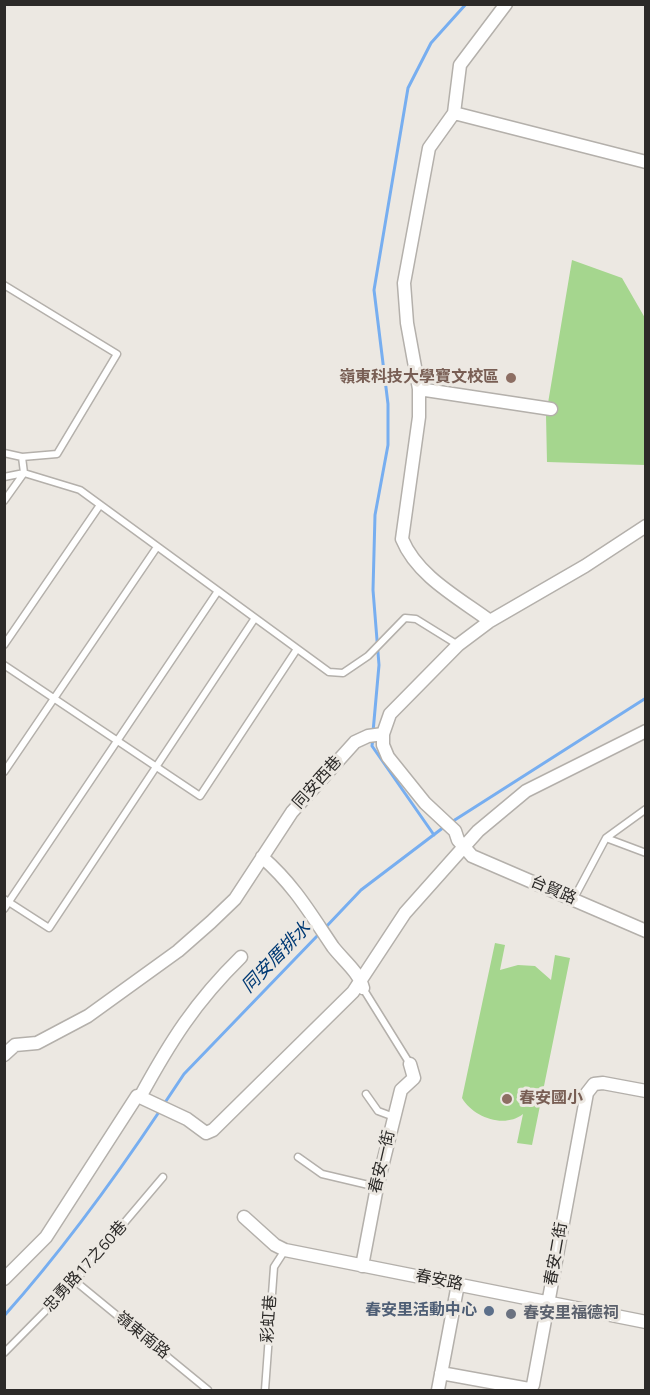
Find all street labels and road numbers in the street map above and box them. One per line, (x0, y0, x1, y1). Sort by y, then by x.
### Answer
street label: 同安西巷 (289, 753, 347, 813)
street label: 台貿路 (527, 873, 579, 909)
street label: 春安一街 (366, 1129, 400, 1195)
street label: 忠勇路17之60巷 (40, 1218, 132, 1316)
street label: 春安二街 (542, 1221, 572, 1287)
street label: 春安路 (414, 1267, 464, 1295)
street label: 彩虹巷 (259, 1294, 281, 1344)
street label: 嶺東南路 (111, 1308, 173, 1364)

